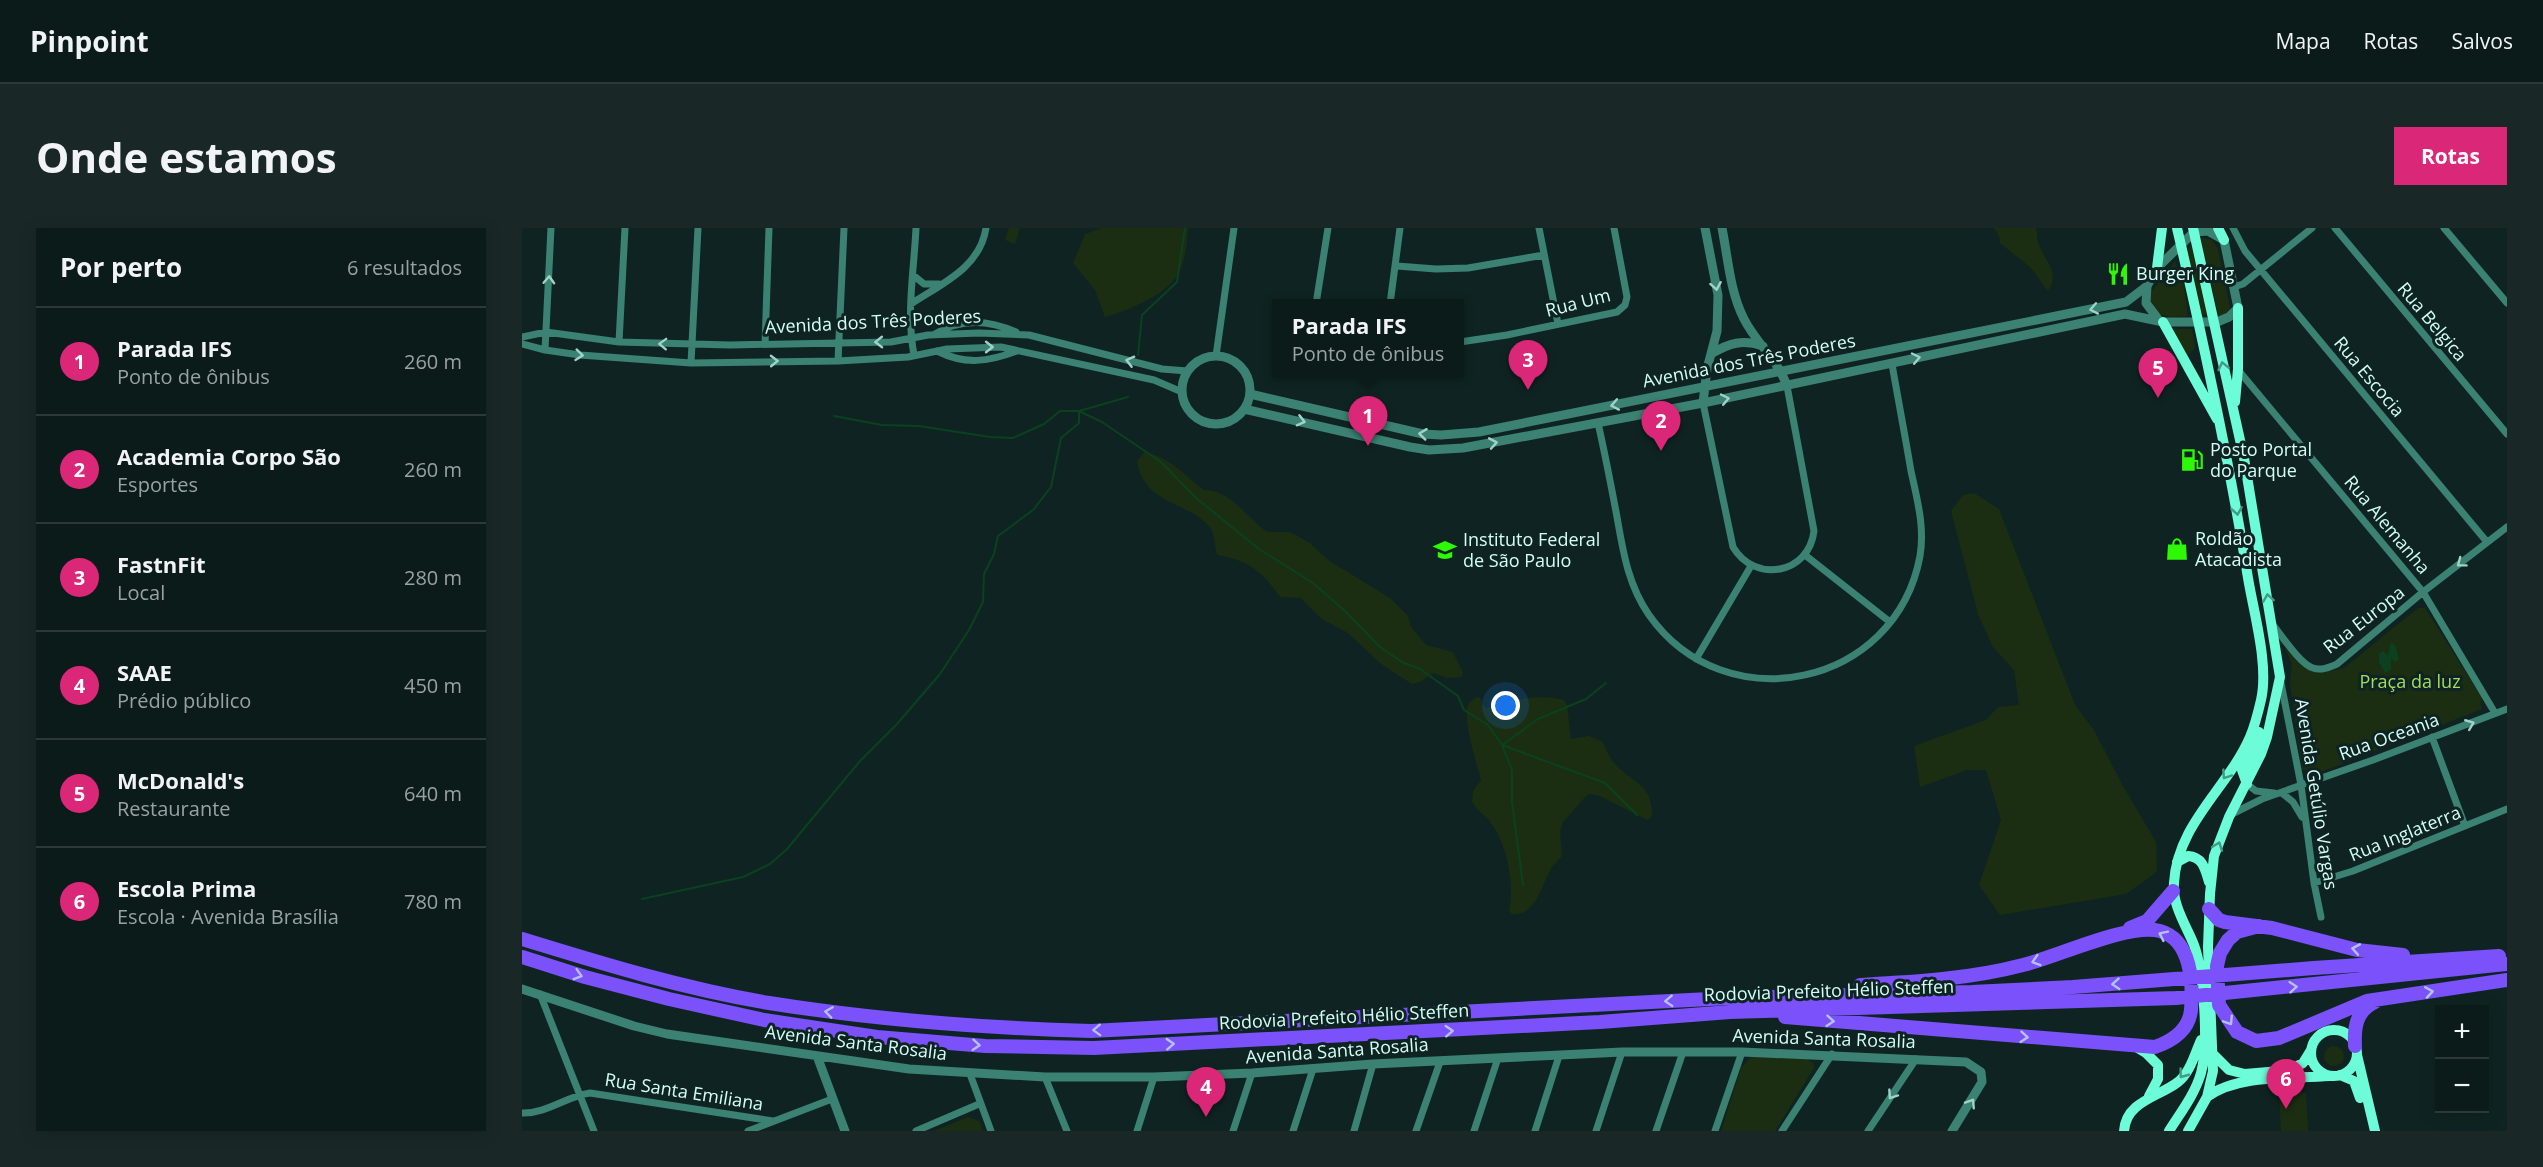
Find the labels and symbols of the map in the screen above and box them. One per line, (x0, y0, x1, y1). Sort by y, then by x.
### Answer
restaurant icon: Burger King (2105, 261, 2131, 287)
place label: Burger King (2136, 261, 2235, 285)
one-way arrow (542, 276, 555, 285)
street label: Rua Belgica (2393, 277, 2473, 366)
one-way arrow (1709, 280, 1722, 290)
street label: Rua Um (1543, 282, 1613, 322)
one-way arrow (2090, 302, 2100, 315)
street label: Avenida dos Três Poderes (764, 303, 982, 339)
street label: Avenida dos Três Poderes (1640, 328, 1857, 392)
street label: Rua Escocia (2329, 331, 2410, 422)
one-way arrow (875, 336, 884, 348)
one-way arrow (659, 338, 668, 350)
pin: 3 (1508, 340, 1548, 390)
one-way arrow (985, 341, 994, 353)
one-way arrow (575, 348, 584, 360)
pin: 5 (2138, 348, 2178, 398)
one-way arrow (1911, 353, 1921, 366)
one-way arrow (769, 355, 778, 368)
one-way arrow (1125, 356, 1136, 368)
one-way arrow (2218, 361, 2231, 371)
one-way arrow (1720, 393, 1730, 406)
pin: 1 (1348, 396, 1388, 446)
one-way arrow (1610, 398, 1620, 411)
pin: 2 (1642, 402, 1680, 451)
one-way arrow (1296, 413, 1306, 426)
one-way arrow (1418, 428, 1428, 441)
one-way arrow (1487, 437, 1497, 450)
place label: Posto Portal do Parque (2210, 437, 2312, 482)
fuel station icon: Posto Portal do Parque (2179, 447, 2205, 473)
street label: Rua Alemanha (2339, 470, 2436, 579)
one-way arrow (2230, 506, 2243, 516)
place label: Roldão Atacadista (2195, 526, 2282, 571)
place label: Instituto Federal de São Paulo (1463, 527, 1600, 572)
shop icon: Roldão Atacadista (2164, 536, 2190, 562)
school or university icon: Instituto Federal de São Paulo (1432, 537, 1458, 563)
one-way arrow (2457, 555, 2468, 566)
street label: Rua Europa (2318, 580, 2409, 659)
one-way arrow (2262, 594, 2274, 603)
park label: Praça da luz (2359, 669, 2461, 693)
your location (1491, 691, 1520, 720)
street label: Avenida Getúlio Vargas (2290, 696, 2344, 891)
street label: Rua Oceania (2335, 707, 2442, 765)
one-way arrow (2464, 718, 2474, 731)
one-way arrow (2222, 769, 2233, 780)
street label: Rua Inglaterra (2345, 800, 2464, 866)
one-way arrow (2210, 841, 2223, 852)
one-way arrow (2158, 931, 2169, 943)
one-way arrow (2351, 943, 2361, 956)
one-way arrow (2031, 954, 2042, 966)
one-way arrow (572, 968, 583, 980)
street label: Rodovia Prefeito Hélio Steffen (1703, 974, 1955, 1006)
one-way arrow (2111, 977, 2120, 990)
one-way arrow (2289, 981, 2298, 994)
one-way arrow (2424, 987, 2434, 999)
one-way arrow (1665, 994, 1674, 1007)
street label: Rodovia Prefeito Hélio Steffen (1218, 997, 1470, 1035)
one-way arrow (824, 1006, 833, 1018)
one-way arrow (1825, 1014, 1835, 1027)
one-way arrow (2222, 1015, 2233, 1026)
street label: Avenida Santa Rosalia (764, 1019, 949, 1065)
street label: Avenida Santa Rosalia (1732, 1023, 1916, 1053)
one-way arrow (1092, 1024, 1101, 1037)
one-way arrow (1445, 1024, 1454, 1037)
one-way arrow (2020, 1030, 2029, 1043)
street label: Avenida Santa Rosalia (1245, 1032, 1429, 1068)
one-way arrow (1166, 1037, 1175, 1050)
one-way arrow (971, 1038, 980, 1051)
pin: 6 (2266, 1060, 2306, 1109)
street label: Rua Santa Emiliana (603, 1067, 765, 1115)
pin: 4 (1186, 1068, 1226, 1117)
one-way arrow (2179, 1068, 2190, 1079)
one-way arrow (1888, 1088, 1899, 1099)
one-way arrow (1964, 1098, 1975, 1109)

